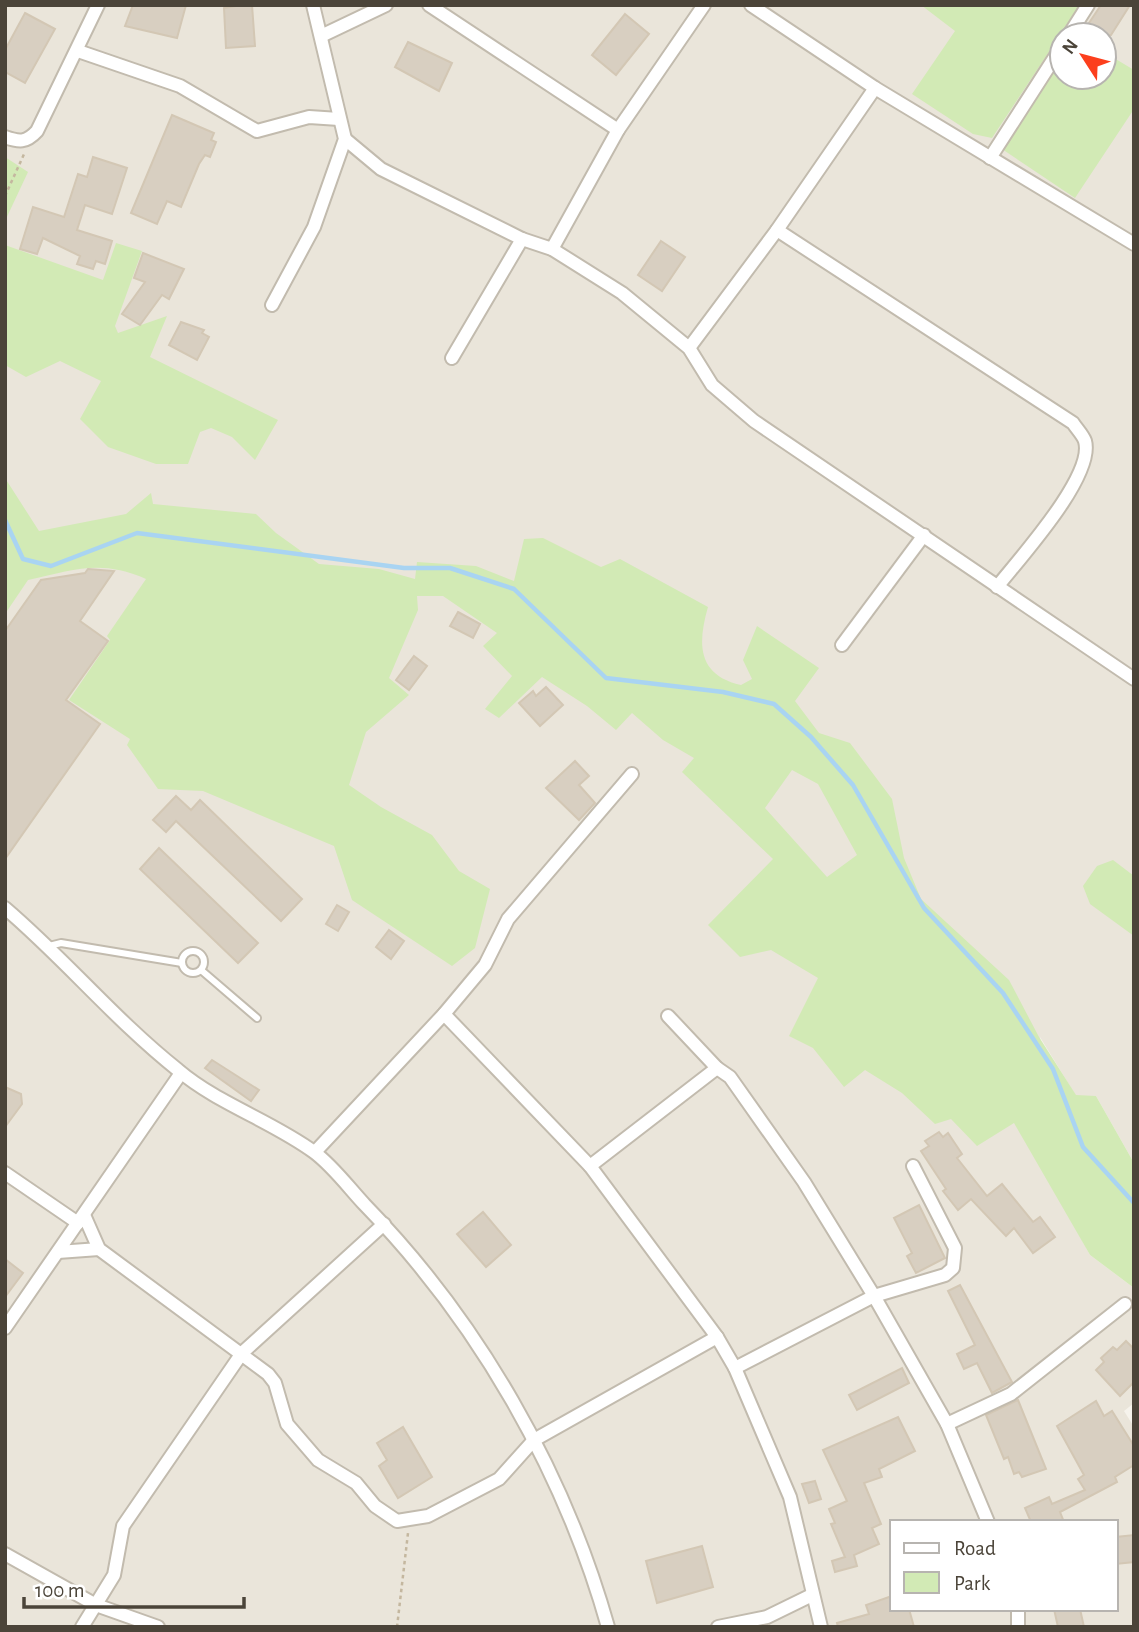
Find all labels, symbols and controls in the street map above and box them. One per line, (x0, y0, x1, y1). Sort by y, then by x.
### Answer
north arrow (1048, 21, 1118, 91)
text: N (1059, 36, 1082, 58)
legend (890, 1520, 1118, 1611)
text: Road (954, 1538, 996, 1559)
scale bar (24, 1566, 245, 1610)
text: Park (954, 1573, 991, 1594)
text: 100 m (35, 1580, 85, 1601)

